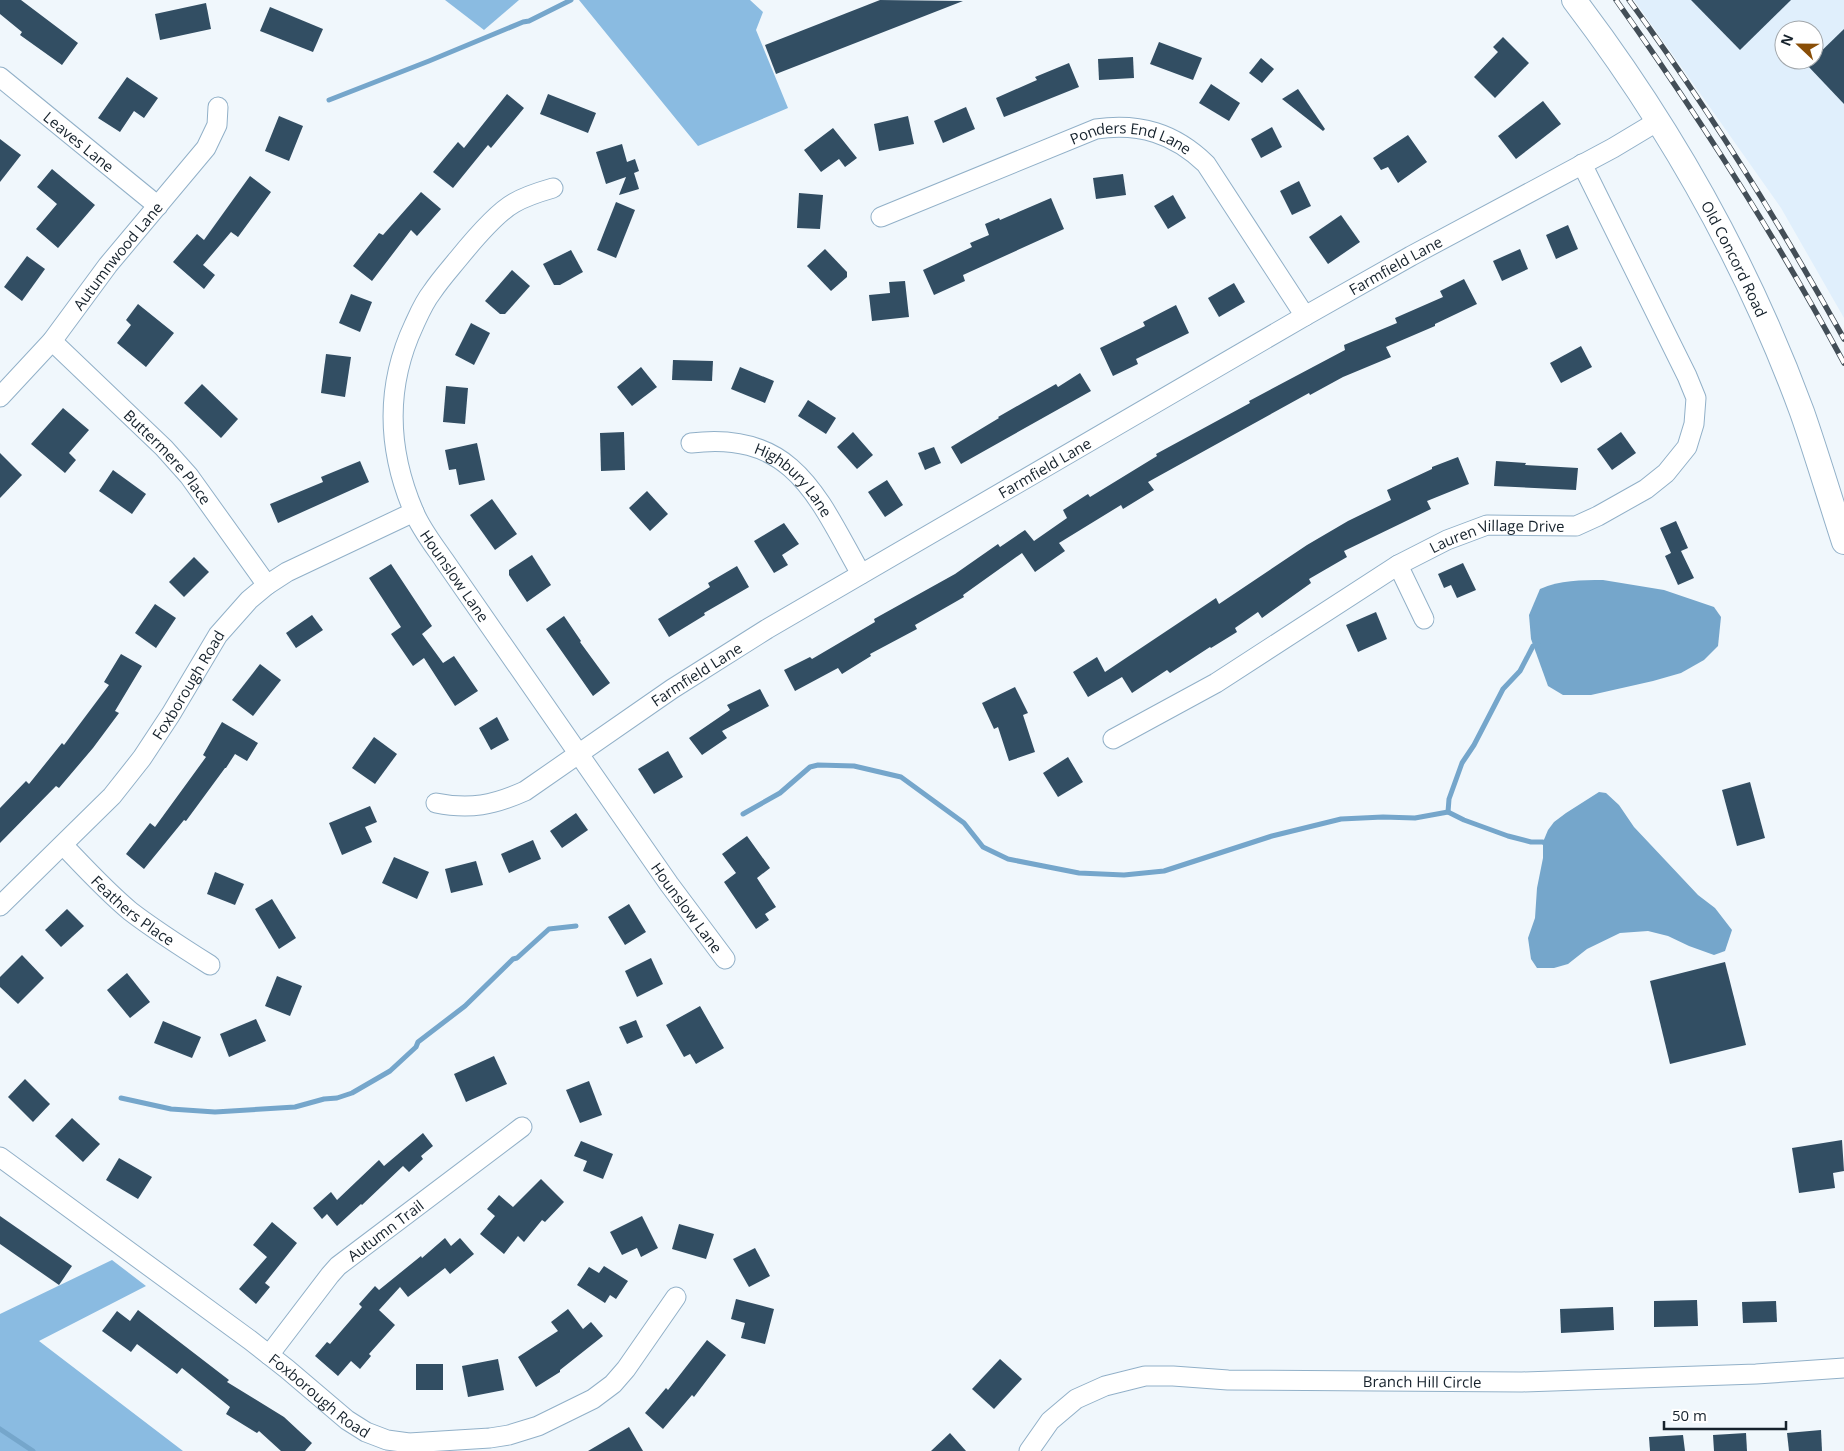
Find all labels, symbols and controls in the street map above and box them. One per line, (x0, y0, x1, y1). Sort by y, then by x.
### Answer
north arrow (1774, 20, 1824, 70)
text: N (1776, 31, 1797, 49)
street label: Leaves Lane (40, 107, 118, 176)
street label: Ponders End Lane (1067, 117, 1196, 158)
street label: Old Concord Road (1697, 197, 1772, 320)
street label: Autumnwood Lane (68, 198, 167, 314)
street label: Farmfield Lane (1345, 231, 1446, 299)
street label: Buttermere Place (120, 405, 216, 508)
street label: Farmfield Lane (995, 433, 1095, 502)
street label: Highbury Lane (752, 438, 837, 521)
street label: Lauren Village Drive (1426, 515, 1565, 557)
street label: Hounslow Lane (416, 526, 494, 626)
street label: Foxborough Road (147, 626, 229, 743)
street label: Farmfield Lane (647, 638, 745, 711)
street label: Hounslow Lane (647, 858, 727, 957)
street label: Feathers Place (87, 871, 179, 950)
street label: Autumn Trail (343, 1195, 428, 1266)
street label: Foxborough Road (265, 1349, 374, 1442)
street label: Branch Hill Circle (1363, 1371, 1482, 1392)
scale bar (1664, 1398, 1786, 1430)
text: 50 m (1672, 1405, 1707, 1425)

